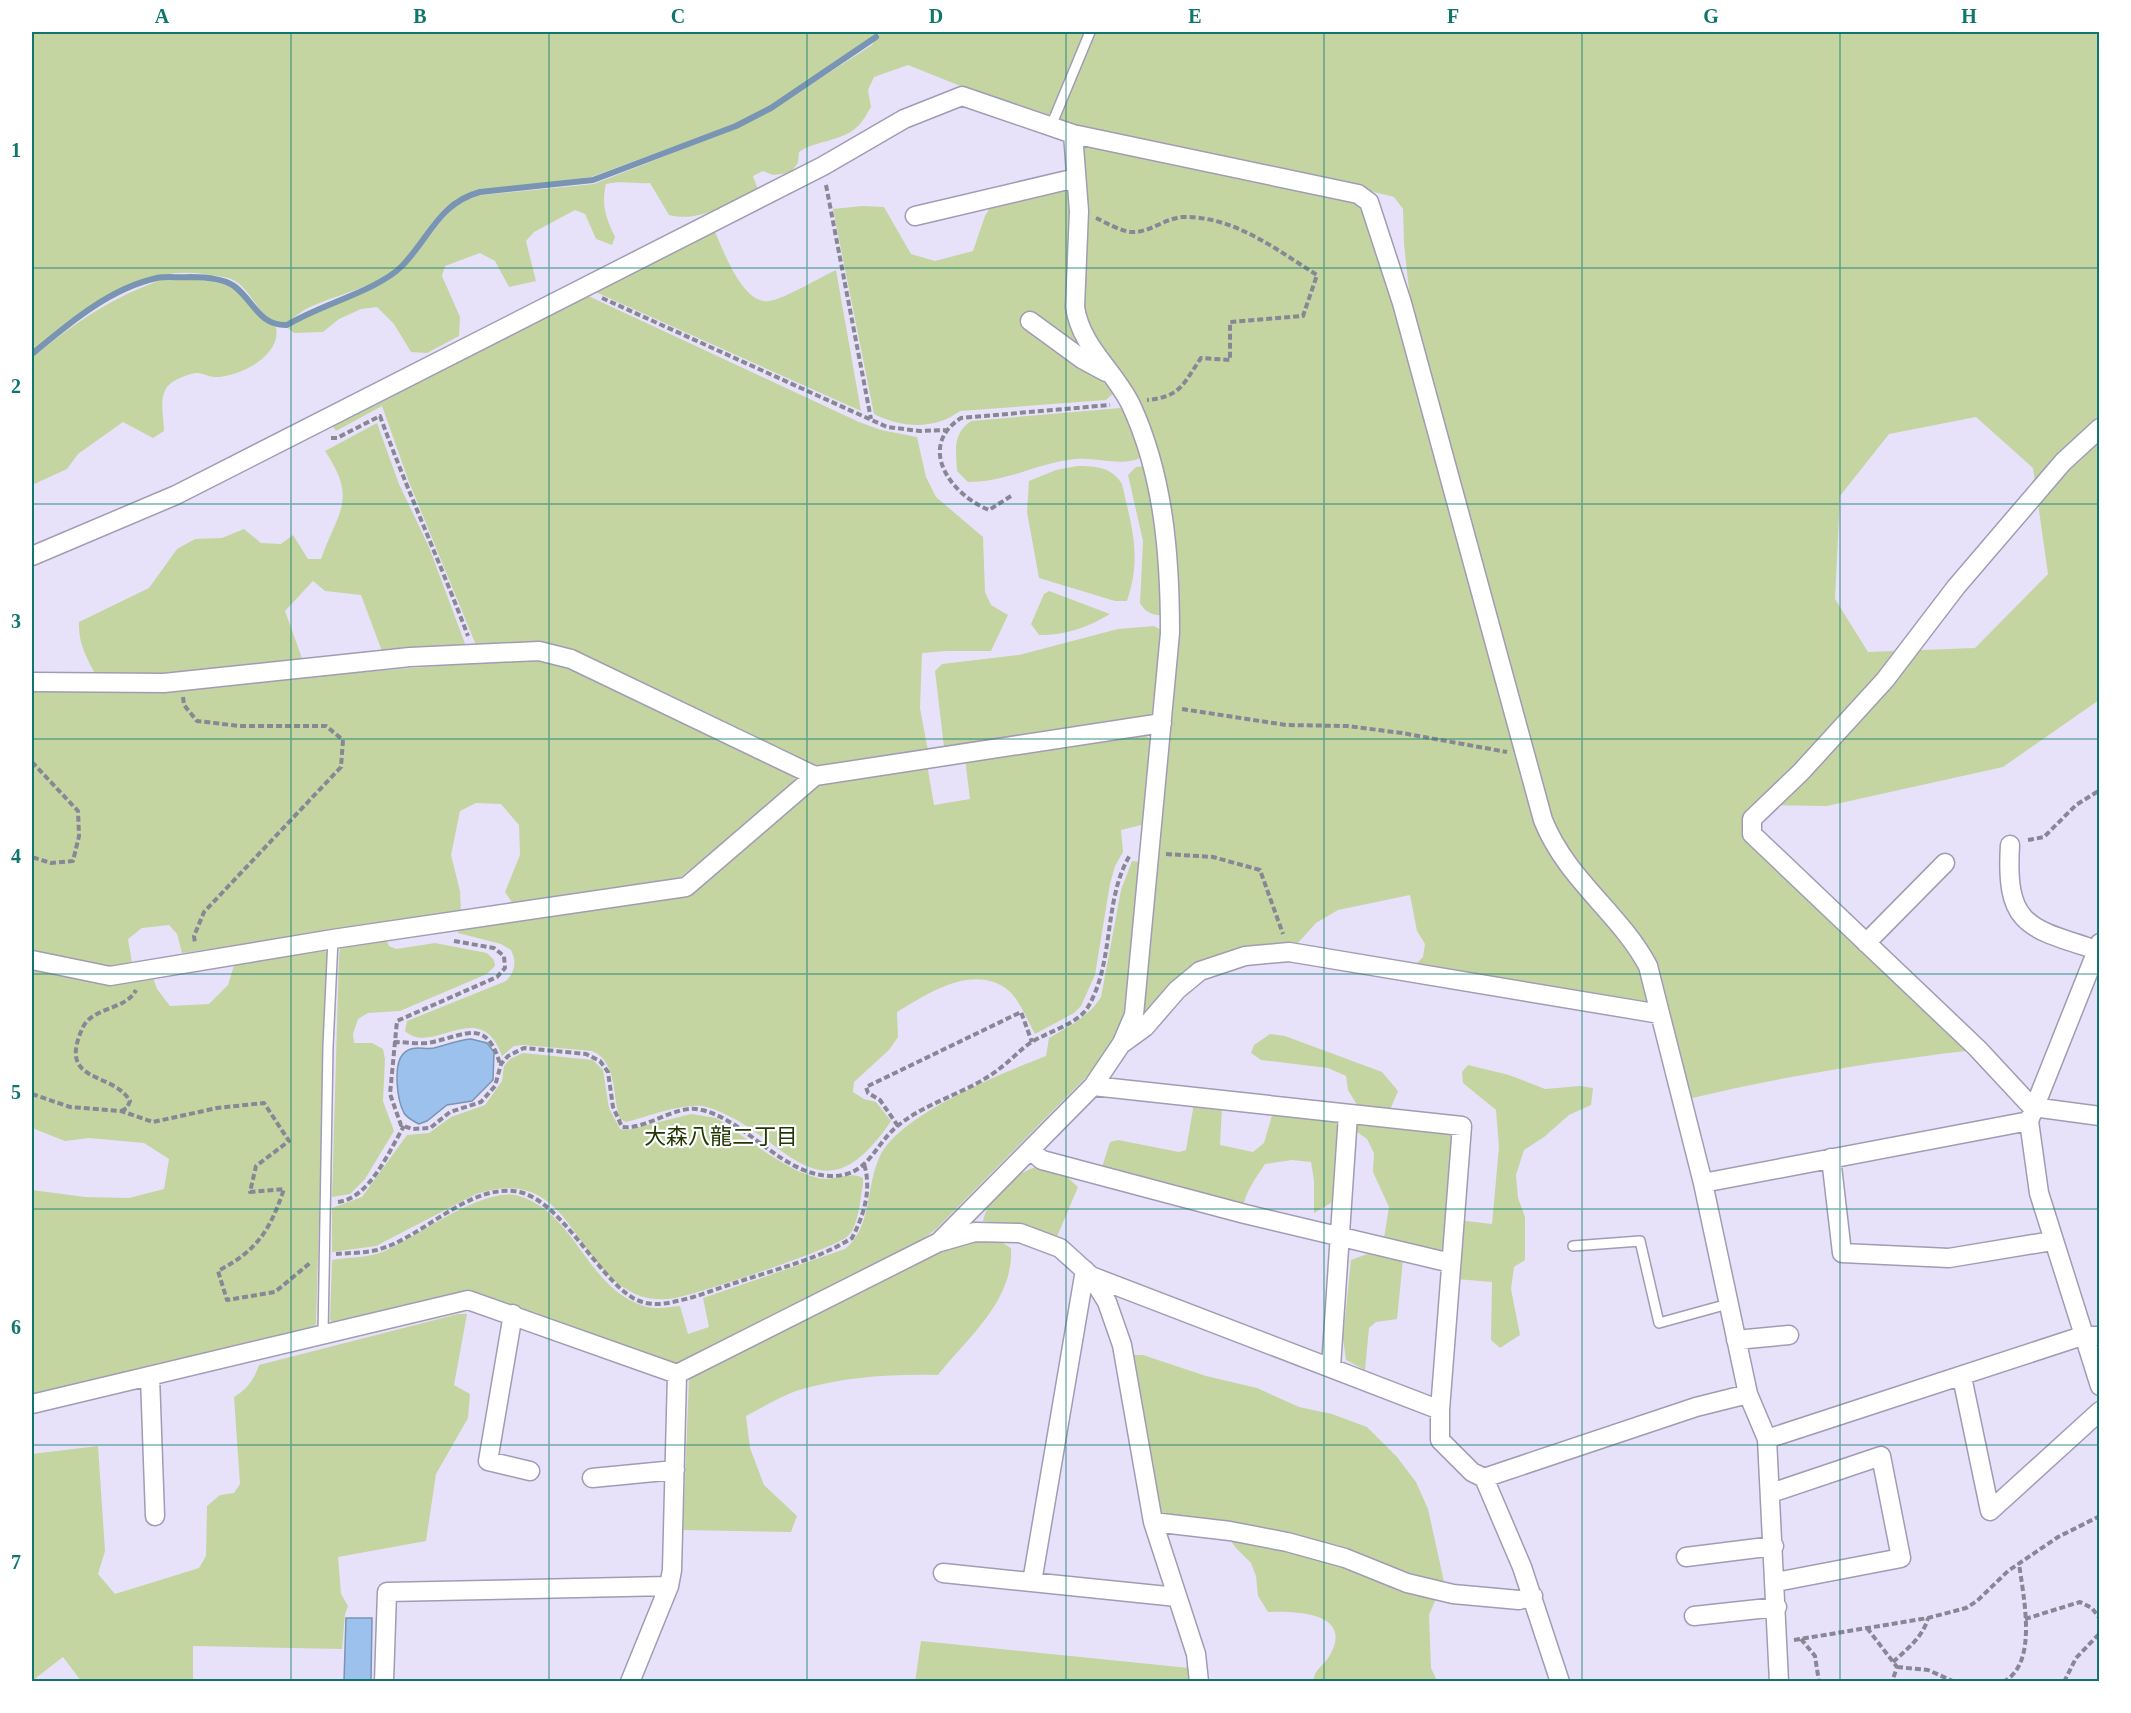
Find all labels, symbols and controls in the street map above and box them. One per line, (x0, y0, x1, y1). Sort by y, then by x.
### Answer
text: A (155, 5, 170, 27)
text: B (413, 5, 427, 27)
text: C (671, 5, 685, 27)
text: D (929, 5, 943, 27)
text: E (1188, 5, 1202, 27)
text: F (1447, 5, 1459, 27)
text: G (1703, 5, 1719, 27)
text: H (1961, 5, 1977, 27)
text: 1 (11, 139, 21, 161)
text: 2 (11, 375, 21, 397)
text: 3 (11, 610, 21, 632)
text: 4 (11, 845, 21, 867)
text: 5 (11, 1081, 21, 1103)
district label: 大森八龍二丁目 (644, 1124, 798, 1149)
text: 6 (11, 1316, 21, 1338)
text: 7 (11, 1551, 21, 1573)

